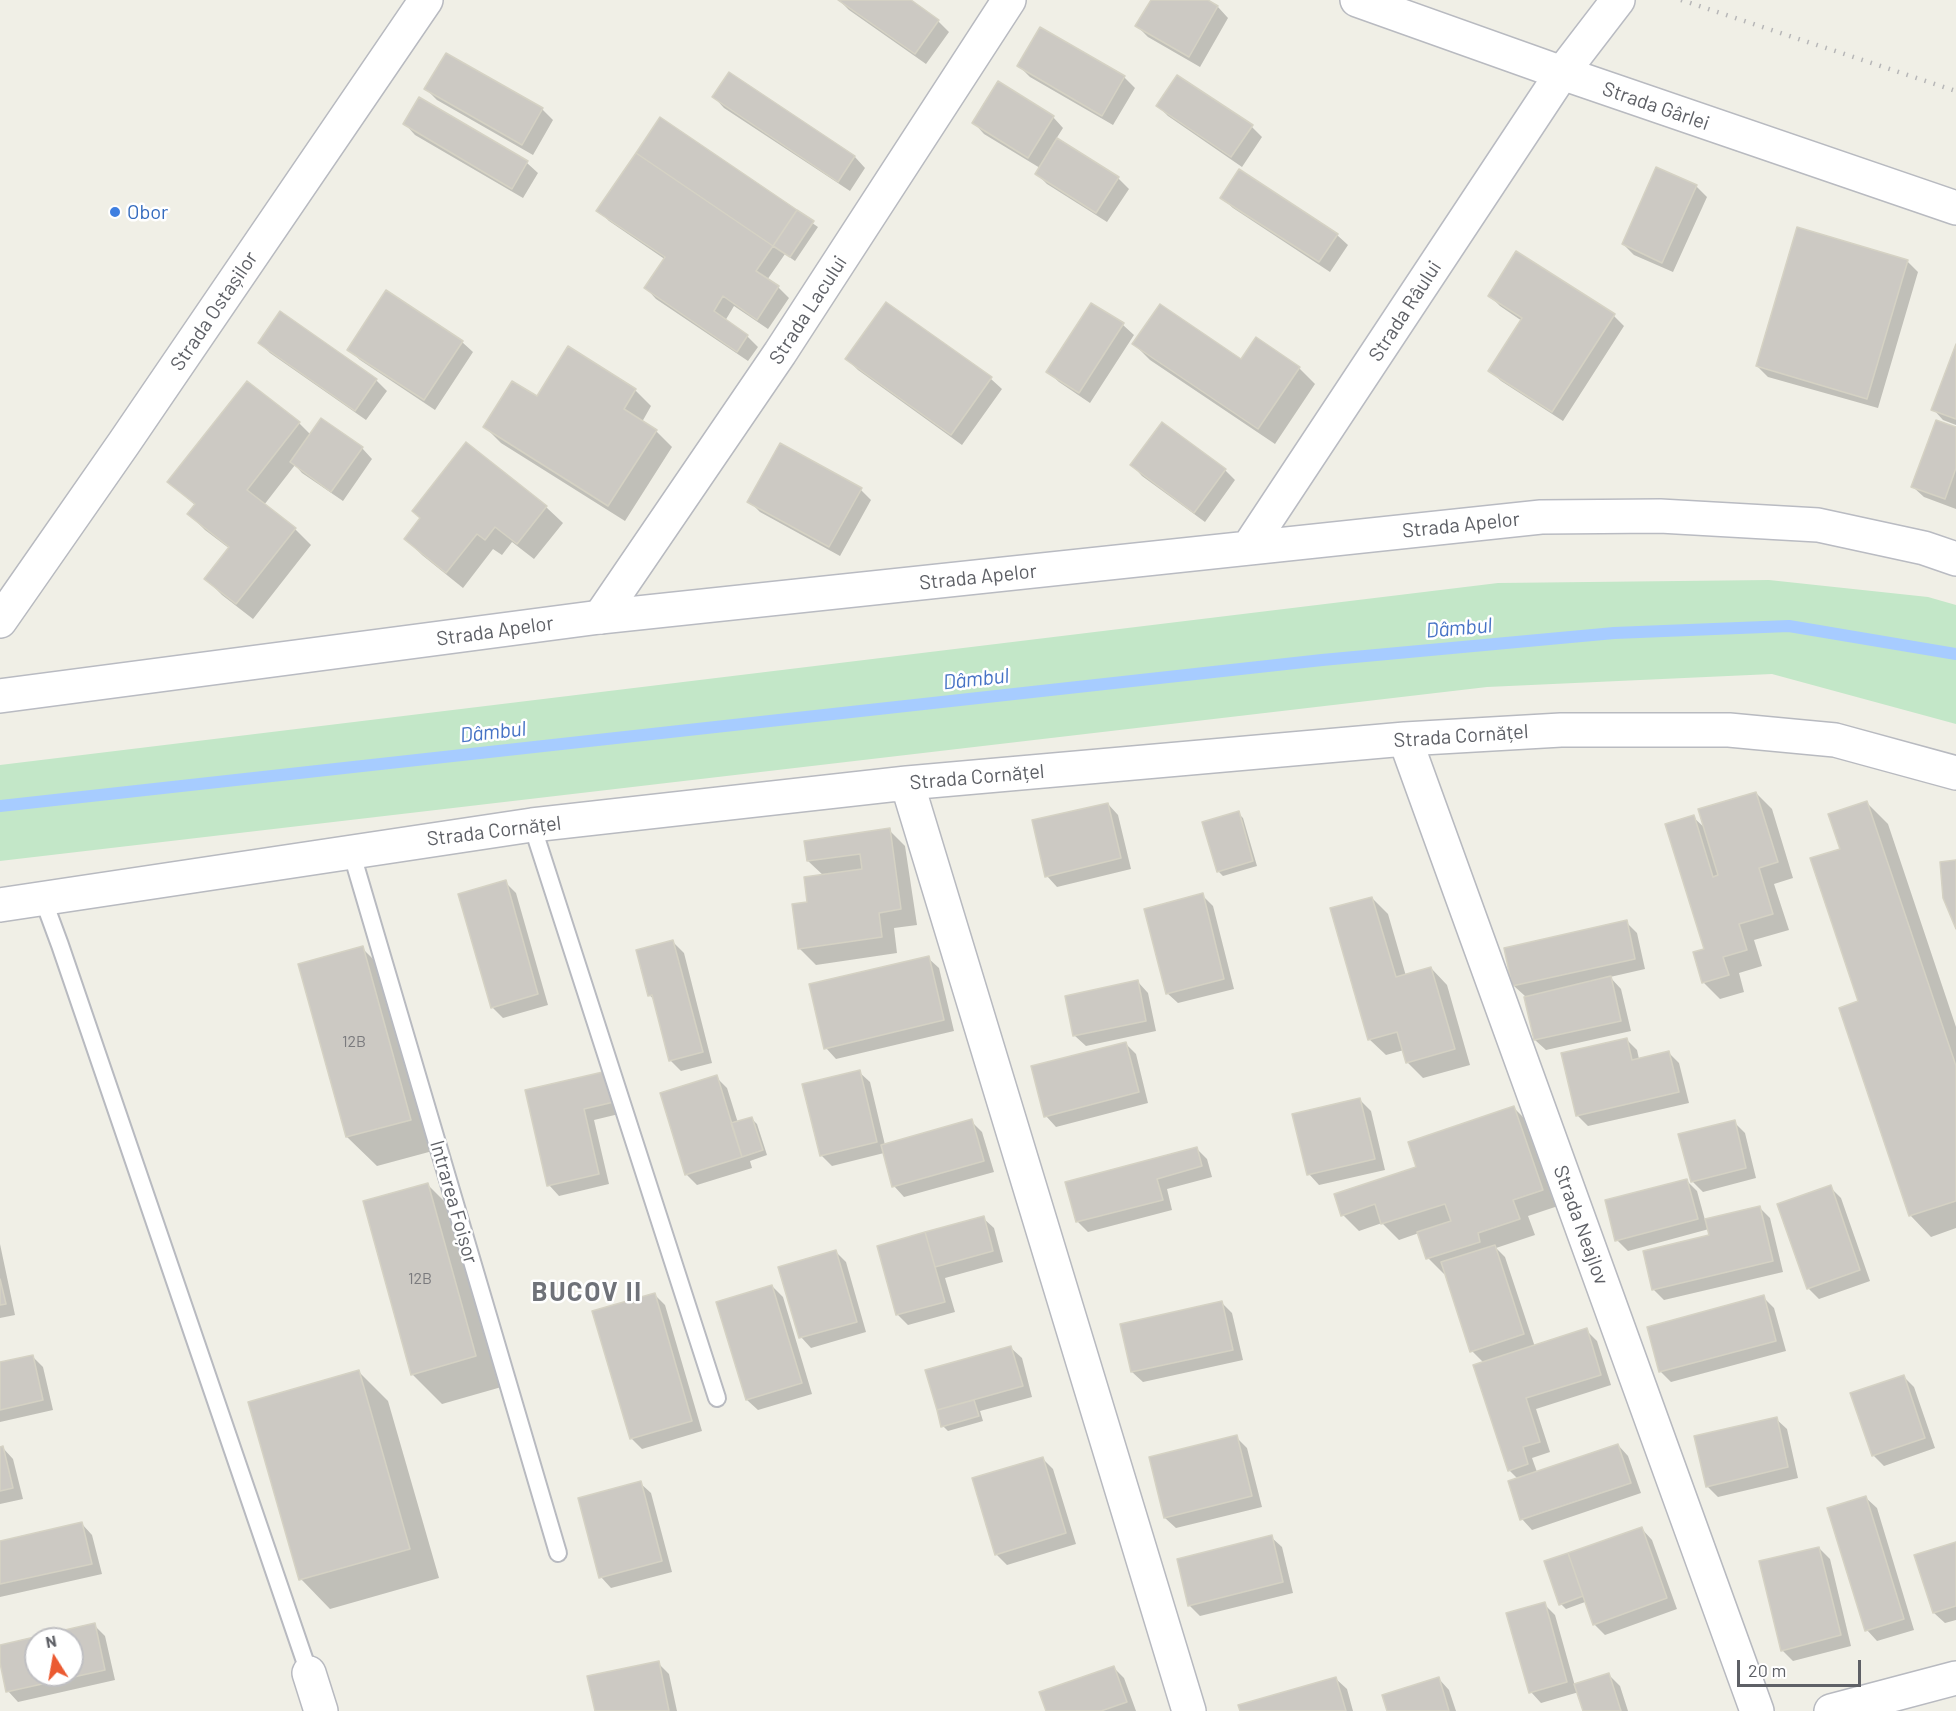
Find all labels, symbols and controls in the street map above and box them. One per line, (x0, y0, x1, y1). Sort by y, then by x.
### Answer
street label: Strada Gârlei (1599, 77, 1713, 135)
place label: Obor (127, 200, 168, 224)
marker: Obor (108, 205, 122, 219)
street label: Strada Ostașilor (165, 247, 263, 375)
street label: Strada Lacului (764, 251, 852, 369)
street label: Strada Râului (1364, 256, 1446, 366)
street label: Strada Apelor (1401, 507, 1521, 543)
street label: Strada Apelor (918, 559, 1038, 595)
street label: Strada Apelor (435, 611, 555, 651)
water label: Dâmbul (1425, 613, 1493, 643)
water label: Dâmbul (942, 663, 1010, 695)
water label: Dâmbul (459, 716, 527, 748)
street label: Strada Cornățel (1393, 719, 1529, 753)
street label: Strada Cornățel (909, 759, 1045, 795)
street label: Strada Cornățel (426, 811, 562, 851)
house number: 12B (342, 1032, 366, 1052)
street label: Intrarea Foișor (425, 1138, 483, 1266)
street label: Strada Neajlov (1548, 1162, 1614, 1288)
house number: 12B (408, 1269, 432, 1289)
district label: BUCOV II (532, 1276, 642, 1308)
north arrow (24, 1627, 84, 1687)
text: N (44, 1630, 58, 1651)
scale bar (1740, 1648, 1864, 1686)
text: 20 m (1748, 1659, 1786, 1681)

